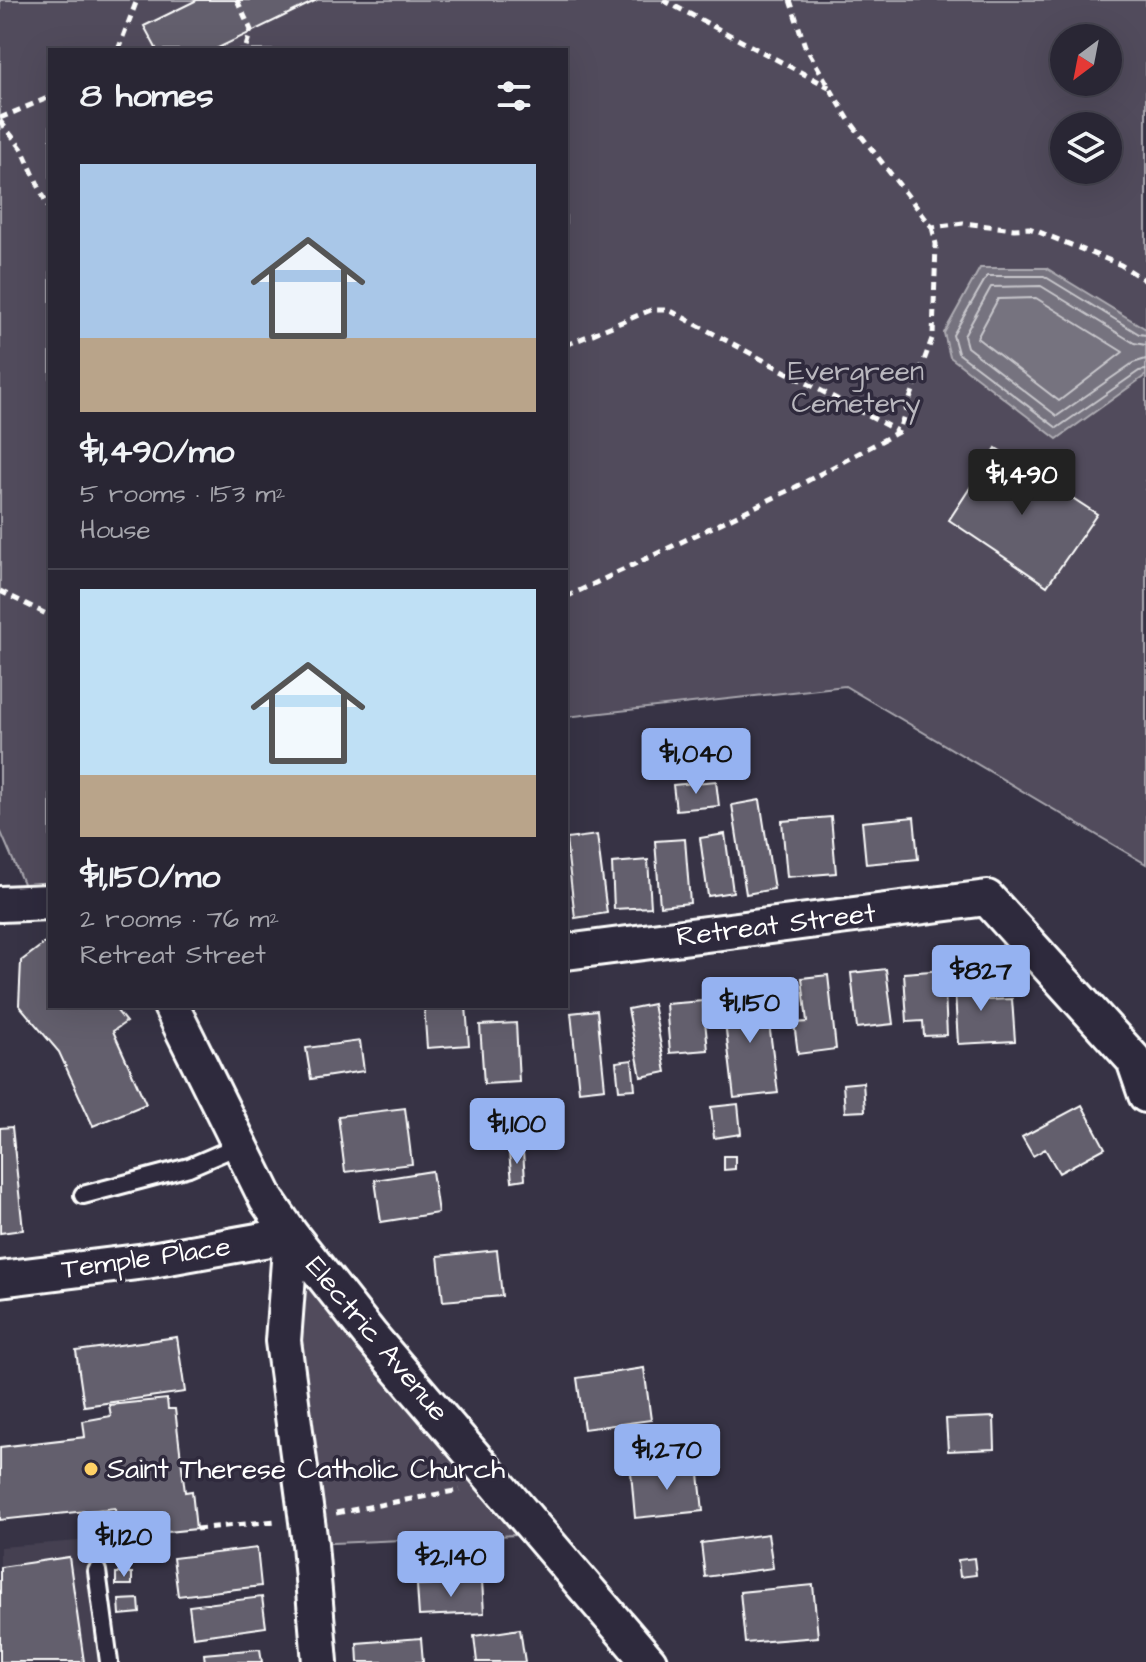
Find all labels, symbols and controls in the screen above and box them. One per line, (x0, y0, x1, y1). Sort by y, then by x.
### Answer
north arrow (1050, 24, 1122, 96)
map controls (1050, 24, 1122, 184)
text: 8 homes (80, 72, 214, 120)
icon: filters (492, 74, 536, 118)
button: layers (1050, 112, 1122, 184)
icon: home (236, 216, 380, 360)
park label: Evergreen Cemetery (788, 352, 924, 425)
text: $1,490/mo (80, 428, 234, 476)
pin: $1,490 (957, 449, 1087, 517)
text: $1,490 (986, 457, 1058, 493)
text: 5 rooms · 153 m² (80, 476, 286, 512)
text: House (80, 512, 151, 548)
icon: home (236, 641, 380, 785)
pin: $1,040 (631, 728, 761, 796)
text: $1,040 (660, 736, 732, 772)
text: $1,150/mo (80, 853, 220, 901)
street label: Retreat Street (674, 893, 878, 957)
text: 2 rooms · 76 m² (80, 901, 279, 937)
text: Retreat Street (80, 937, 266, 973)
pin: $827 (934, 945, 1028, 1013)
text: $827 (950, 953, 1012, 989)
pin: $1,150 (685, 977, 815, 1045)
text: $1,150 (720, 985, 780, 1021)
pin: $1,100 (452, 1098, 582, 1166)
text: $1,100 (488, 1106, 546, 1142)
street label: Temple Place (59, 1227, 233, 1289)
street label: Electric Avenue (296, 1248, 458, 1430)
pin: $1,270 (602, 1424, 732, 1492)
text: $1,270 (632, 1432, 702, 1468)
place label: Saint Therese Catholic Church (107, 1450, 505, 1489)
marker: Saint Therese Catholic Church (82, 1460, 100, 1478)
pin: $1,120 (59, 1511, 189, 1579)
text: $1,120 (95, 1519, 153, 1555)
pin: $2,140 (386, 1531, 516, 1599)
text: $2,140 (415, 1539, 487, 1575)

